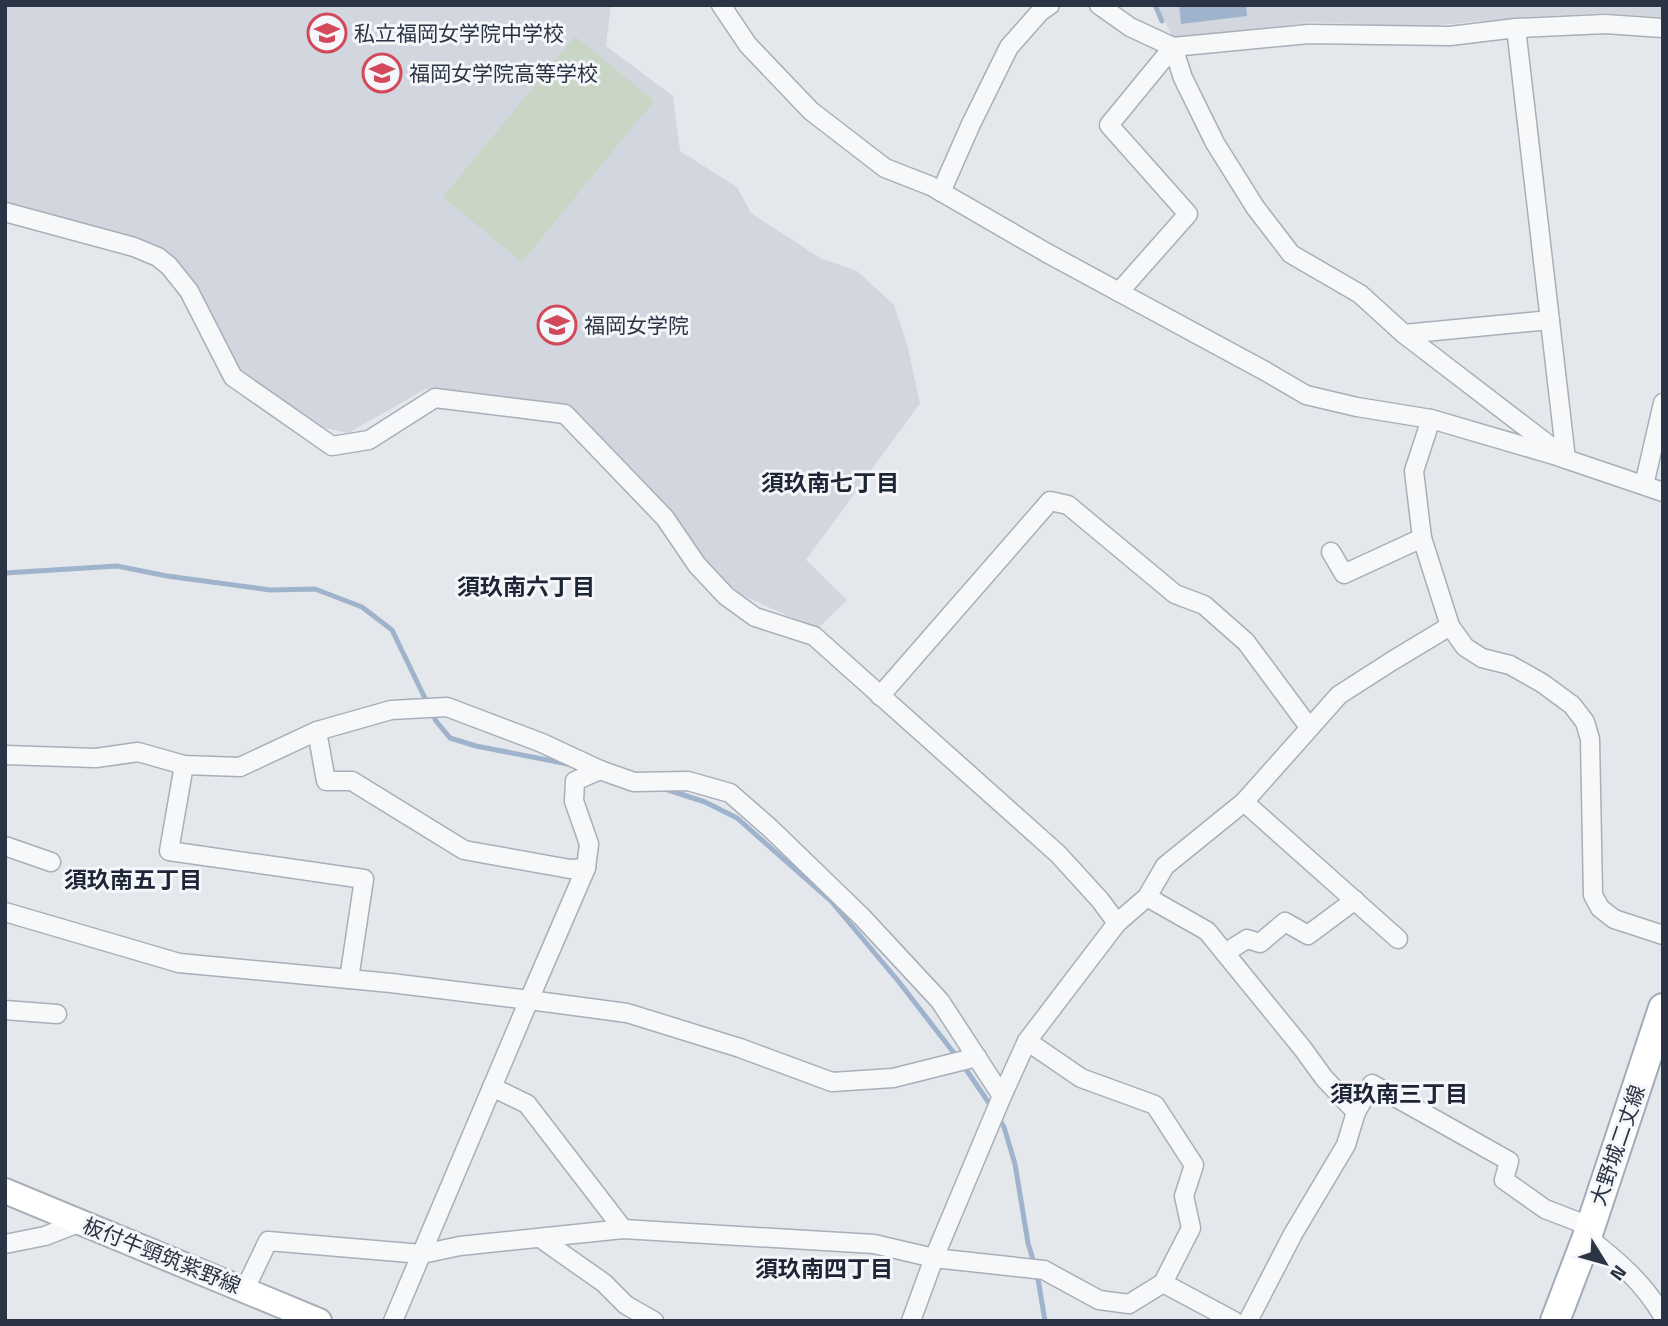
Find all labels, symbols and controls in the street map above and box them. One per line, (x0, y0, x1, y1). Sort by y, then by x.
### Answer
school or university icon: 私立福岡女学院中学校 (306, 12, 348, 54)
place label: 私立福岡女学院中学校 (354, 17, 564, 49)
school or university icon: 福岡女学院高等学校 (361, 52, 403, 94)
place label: 福岡女学院高等学校 (409, 57, 598, 89)
school or university icon: 福岡女学院 (536, 304, 578, 346)
place label: 福岡女学院 (584, 309, 689, 341)
district label: 須玖南七丁目 (761, 465, 899, 500)
district label: 須玖南六丁目 (457, 569, 595, 604)
district label: 須玖南五丁目 (64, 862, 202, 897)
district label: 須玖南三丁目 (1330, 1076, 1468, 1111)
street label: 大野城二丈線 (1581, 1080, 1653, 1210)
street label: 板付牛頸筑紫野線 (78, 1209, 246, 1301)
north arrow (1570, 1228, 1640, 1298)
district label: 須玖南四丁目 (755, 1251, 893, 1286)
text: N (1603, 1260, 1635, 1288)

